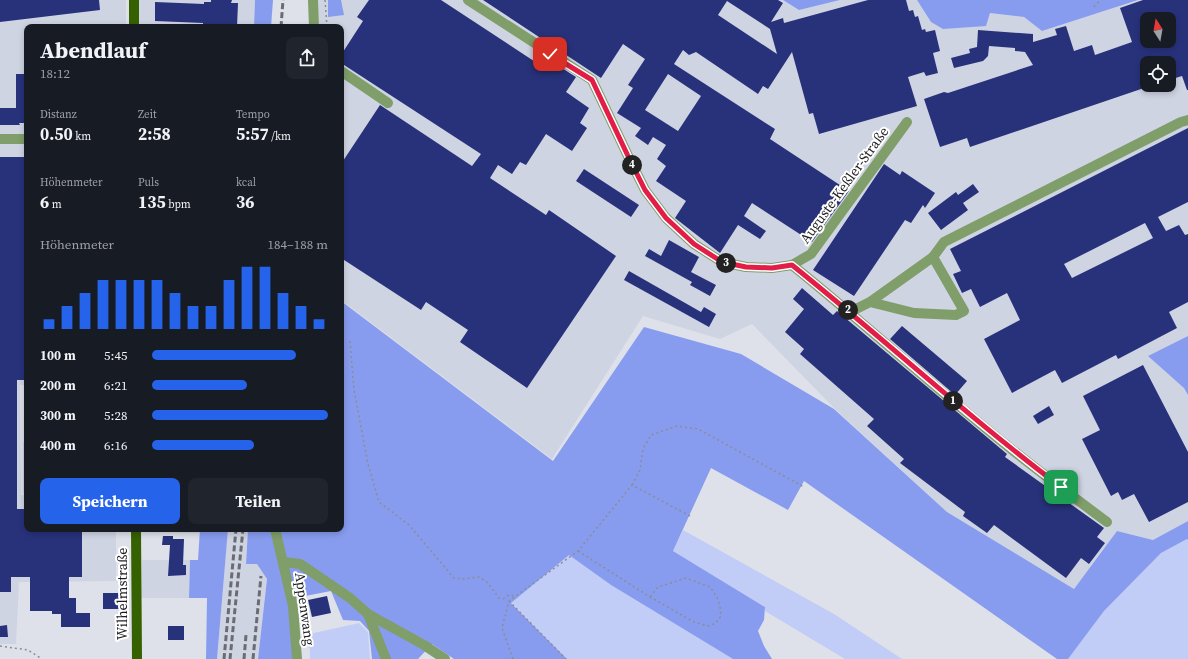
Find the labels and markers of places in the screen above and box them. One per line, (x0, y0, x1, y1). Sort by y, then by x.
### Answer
pin (533, 37, 567, 71)
pin: 4 (622, 155, 642, 175)
pin: 3 (716, 253, 736, 273)
pin: 2 (838, 300, 858, 320)
pin: 1 (943, 391, 963, 411)
pin (1044, 470, 1078, 504)

